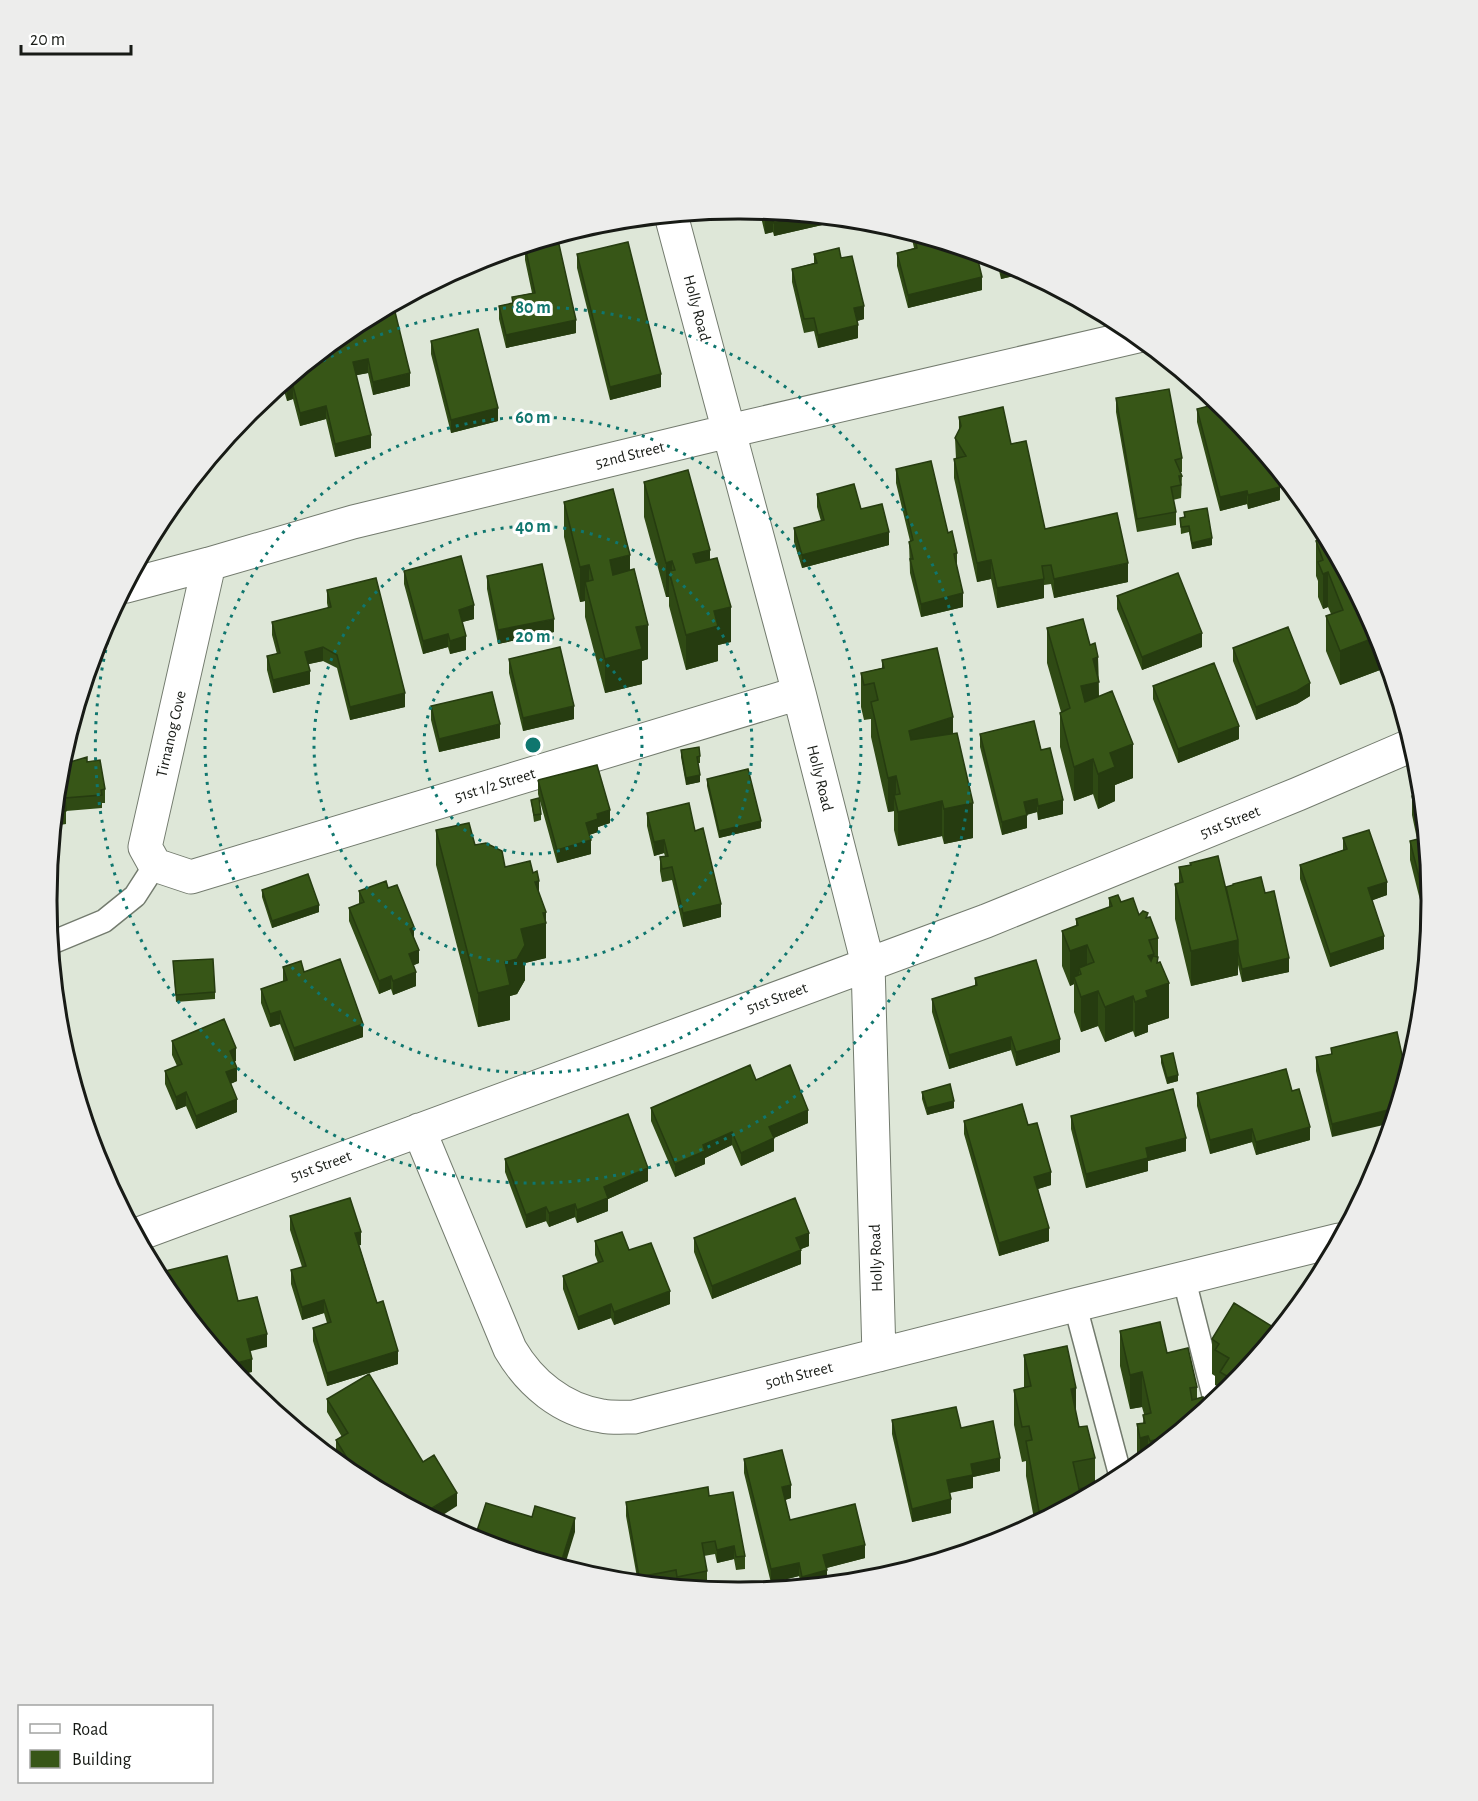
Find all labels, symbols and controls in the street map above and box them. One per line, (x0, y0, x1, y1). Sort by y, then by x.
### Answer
scale bar (21, 18, 130, 56)
text: 20 m (30, 31, 65, 49)
street label: Holly Road (680, 273, 713, 343)
text: 80 m (515, 299, 551, 317)
text: 60 m (515, 409, 551, 427)
street label: 52nd Street (594, 439, 666, 471)
text: 40 m (515, 518, 551, 536)
text: 20 m (515, 628, 551, 646)
street label: Tirnanog Cove (153, 689, 189, 779)
centre of rings (523, 735, 543, 755)
street label: Holly Road (803, 743, 836, 813)
street label: 51st 1/2 Street (453, 765, 537, 805)
street label: 51st Street (1198, 803, 1262, 841)
street label: 51st Street (744, 980, 810, 1016)
street label: 51st Street (288, 1148, 354, 1184)
street label: Holly Road (867, 1224, 886, 1292)
street label: 50th Street (764, 1359, 834, 1391)
legend (18, 1705, 213, 1783)
text: Road (72, 1721, 108, 1739)
text: Building (72, 1751, 132, 1769)

